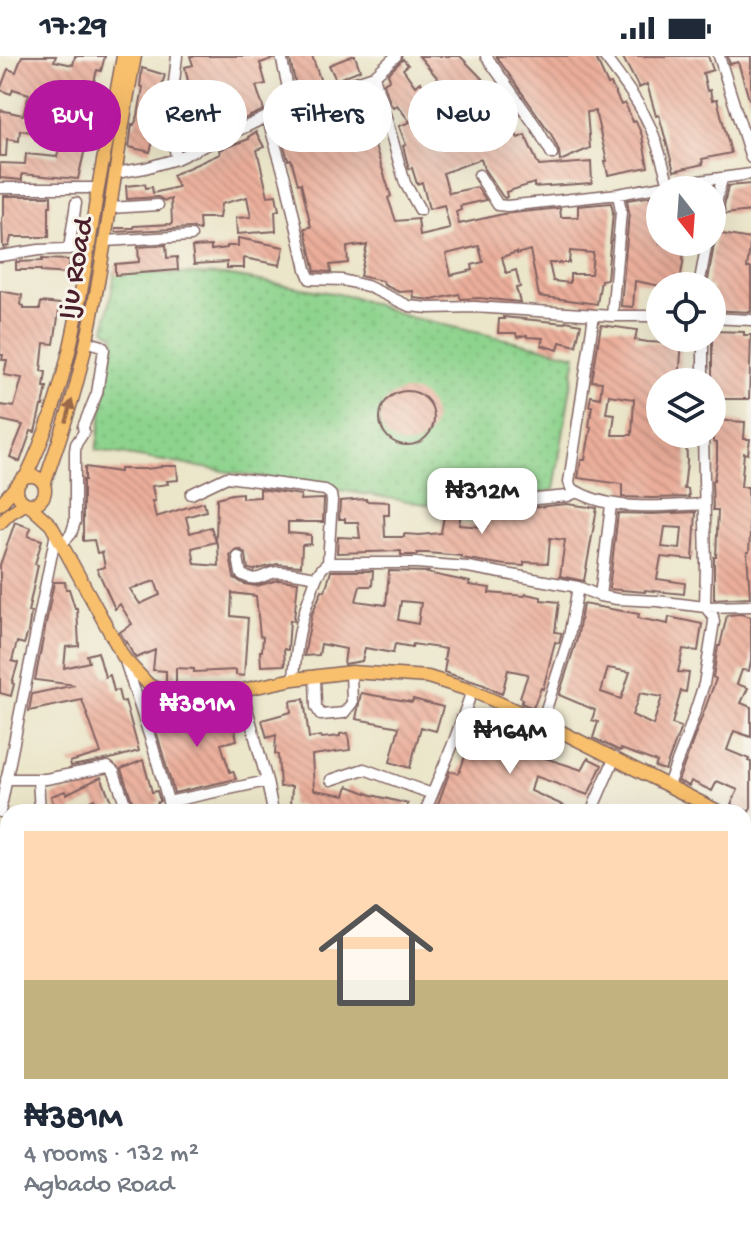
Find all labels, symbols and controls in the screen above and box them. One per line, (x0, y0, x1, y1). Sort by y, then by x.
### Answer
text: 17:29 (40, 11, 107, 46)
chip: Buy (24, 80, 121, 152)
chip: Rent (137, 80, 247, 152)
chip: Filters (263, 80, 392, 152)
chip: New (408, 80, 518, 152)
north arrow (646, 176, 726, 256)
map controls (646, 176, 726, 448)
street label: Iju Road (51, 213, 104, 322)
button: locate (646, 272, 726, 352)
button: layers (646, 368, 726, 448)
one-way arrow (64, 398, 76, 423)
pin: ₦312M (426, 468, 538, 536)
text: ₦312M (445, 478, 519, 509)
pin: ₦381M (141, 681, 253, 749)
text: ₦381M (159, 691, 235, 722)
pin: ₦164M (454, 708, 566, 776)
text: ₦164M (474, 718, 546, 749)
icon: home (304, 883, 448, 1027)
text: ₦381M (24, 1100, 122, 1140)
text: 4 rooms · 132 m² (24, 1140, 199, 1171)
text: Agbado Road (24, 1171, 174, 1202)

